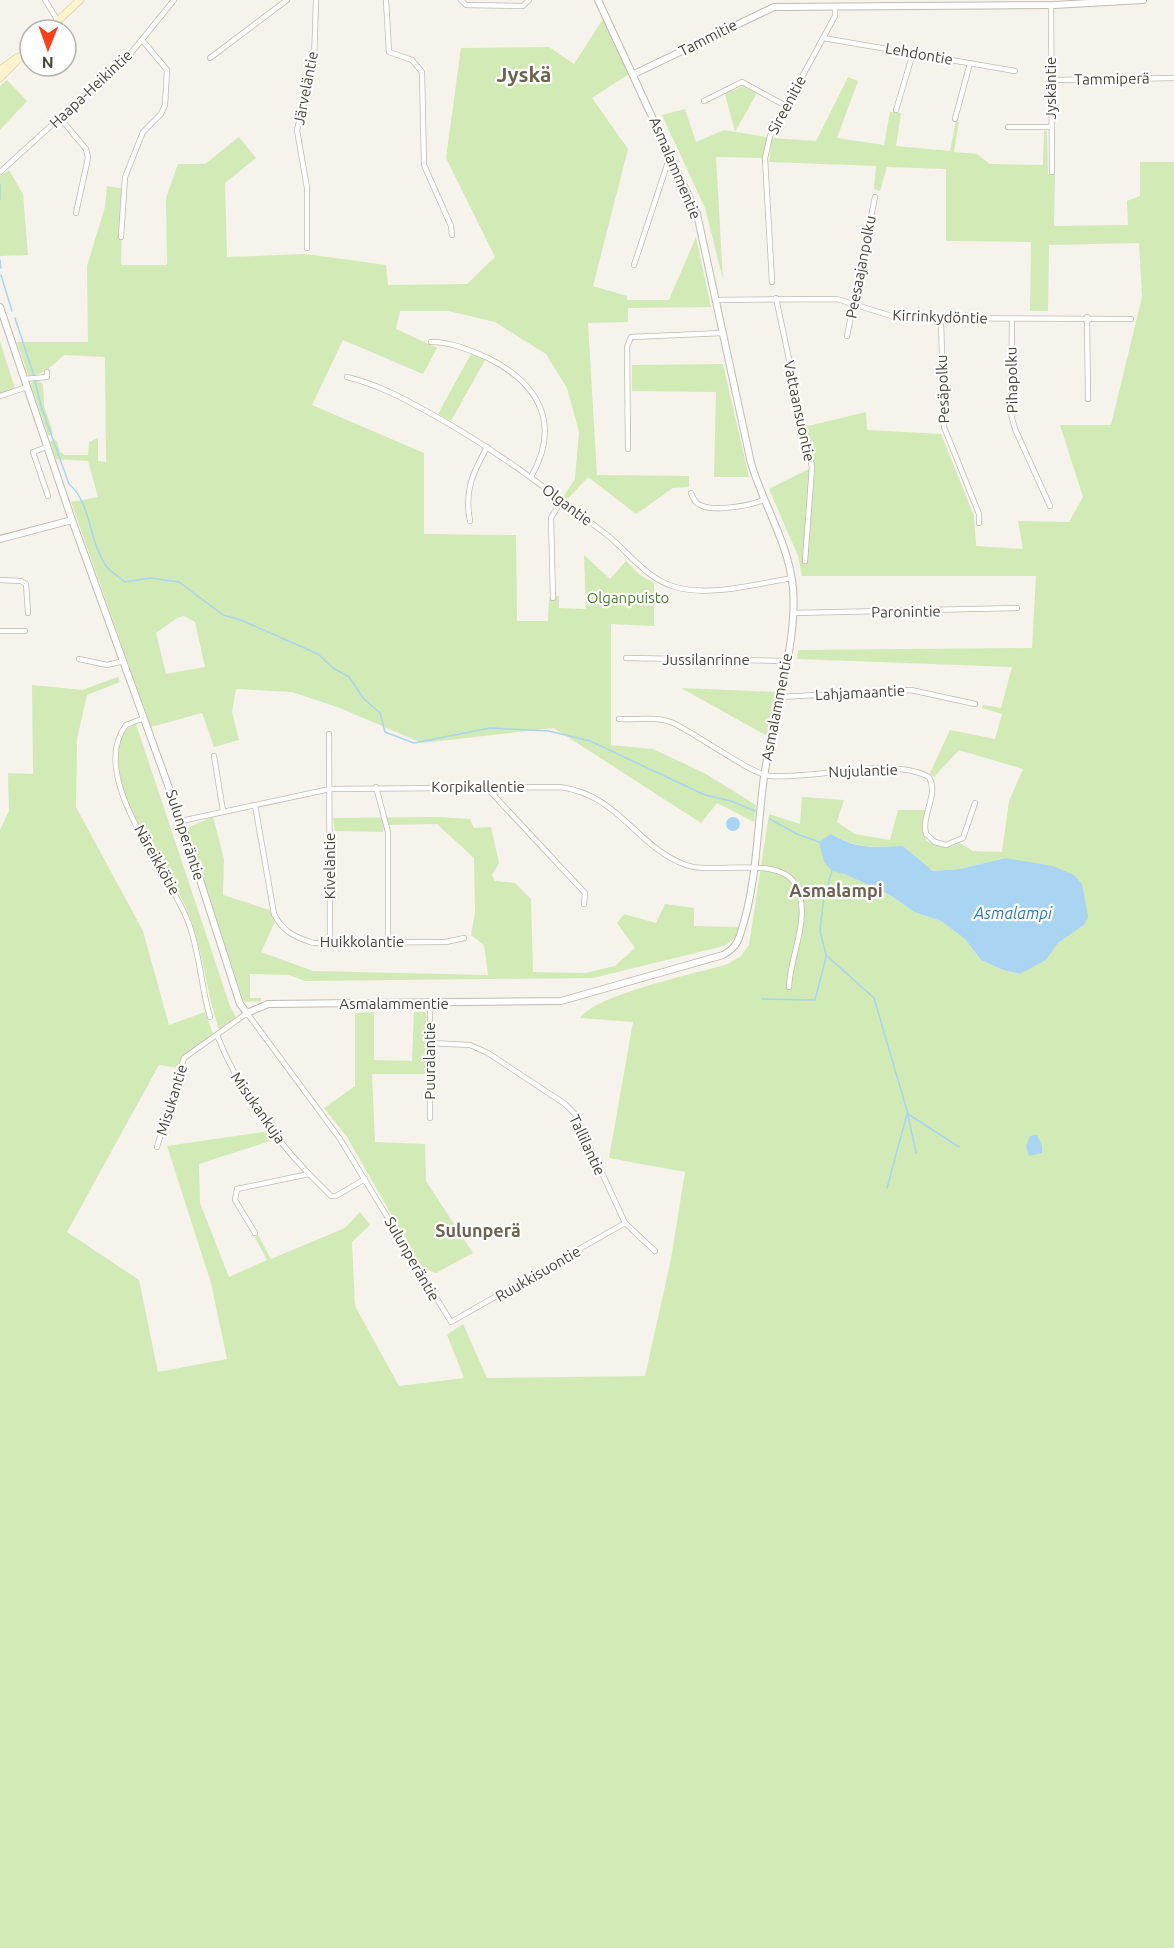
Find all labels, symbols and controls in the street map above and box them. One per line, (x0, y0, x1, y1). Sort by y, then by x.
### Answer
street label: Tammitie (676, 16, 740, 59)
north arrow (18, 18, 78, 78)
street label: Lehdontie (884, 39, 954, 68)
street label: Haapa-Heikintie (46, 46, 135, 131)
street label: Järveläntie (290, 50, 321, 126)
text: N (42, 54, 54, 72)
street label: Jyskäntie (1042, 57, 1059, 119)
district label: Jyskä (496, 62, 552, 86)
street label: Tammiperä (1074, 69, 1150, 88)
street label: Sireenitie (764, 73, 809, 137)
street label: Asmalammentie (646, 114, 705, 221)
street label: Peesaajanpolku (842, 214, 879, 320)
street label: Kirrinkydöntie (892, 306, 988, 327)
street label: Pihapolku (1002, 347, 1021, 413)
street label: Pesäpolku (933, 354, 952, 424)
street label: Vattaansuontie (780, 359, 819, 463)
street label: Olgantie (539, 480, 596, 529)
park label: Olganpuisto (587, 589, 669, 606)
street label: Paronintie (871, 602, 941, 621)
street label: Jussilanrinne (662, 651, 750, 668)
street label: Asmalammentie (758, 652, 795, 762)
street label: Lahjamaantie (815, 682, 905, 703)
street label: Nujulantie (828, 761, 898, 780)
street label: Korpikallentie (431, 778, 525, 795)
street label: Sulunperäntie (163, 787, 208, 882)
street label: Näreikkötie (131, 822, 184, 898)
street label: Kiveläntie (321, 833, 338, 899)
district label: Asmalampi (789, 880, 883, 900)
water label: Asmalampi (973, 904, 1053, 922)
street label: Huikkolantie (320, 933, 404, 950)
street label: Asmalammentie (339, 995, 449, 1012)
street label: Puuralantie (421, 1022, 438, 1100)
street label: Misukantie (153, 1062, 190, 1137)
street label: Misukankuja (228, 1069, 289, 1147)
street label: Tallilantie (566, 1112, 609, 1178)
street label: Sulunperäntie (381, 1214, 443, 1304)
district label: Sulunperä (435, 1220, 521, 1240)
street label: Ruukkisuontie (492, 1242, 583, 1305)

